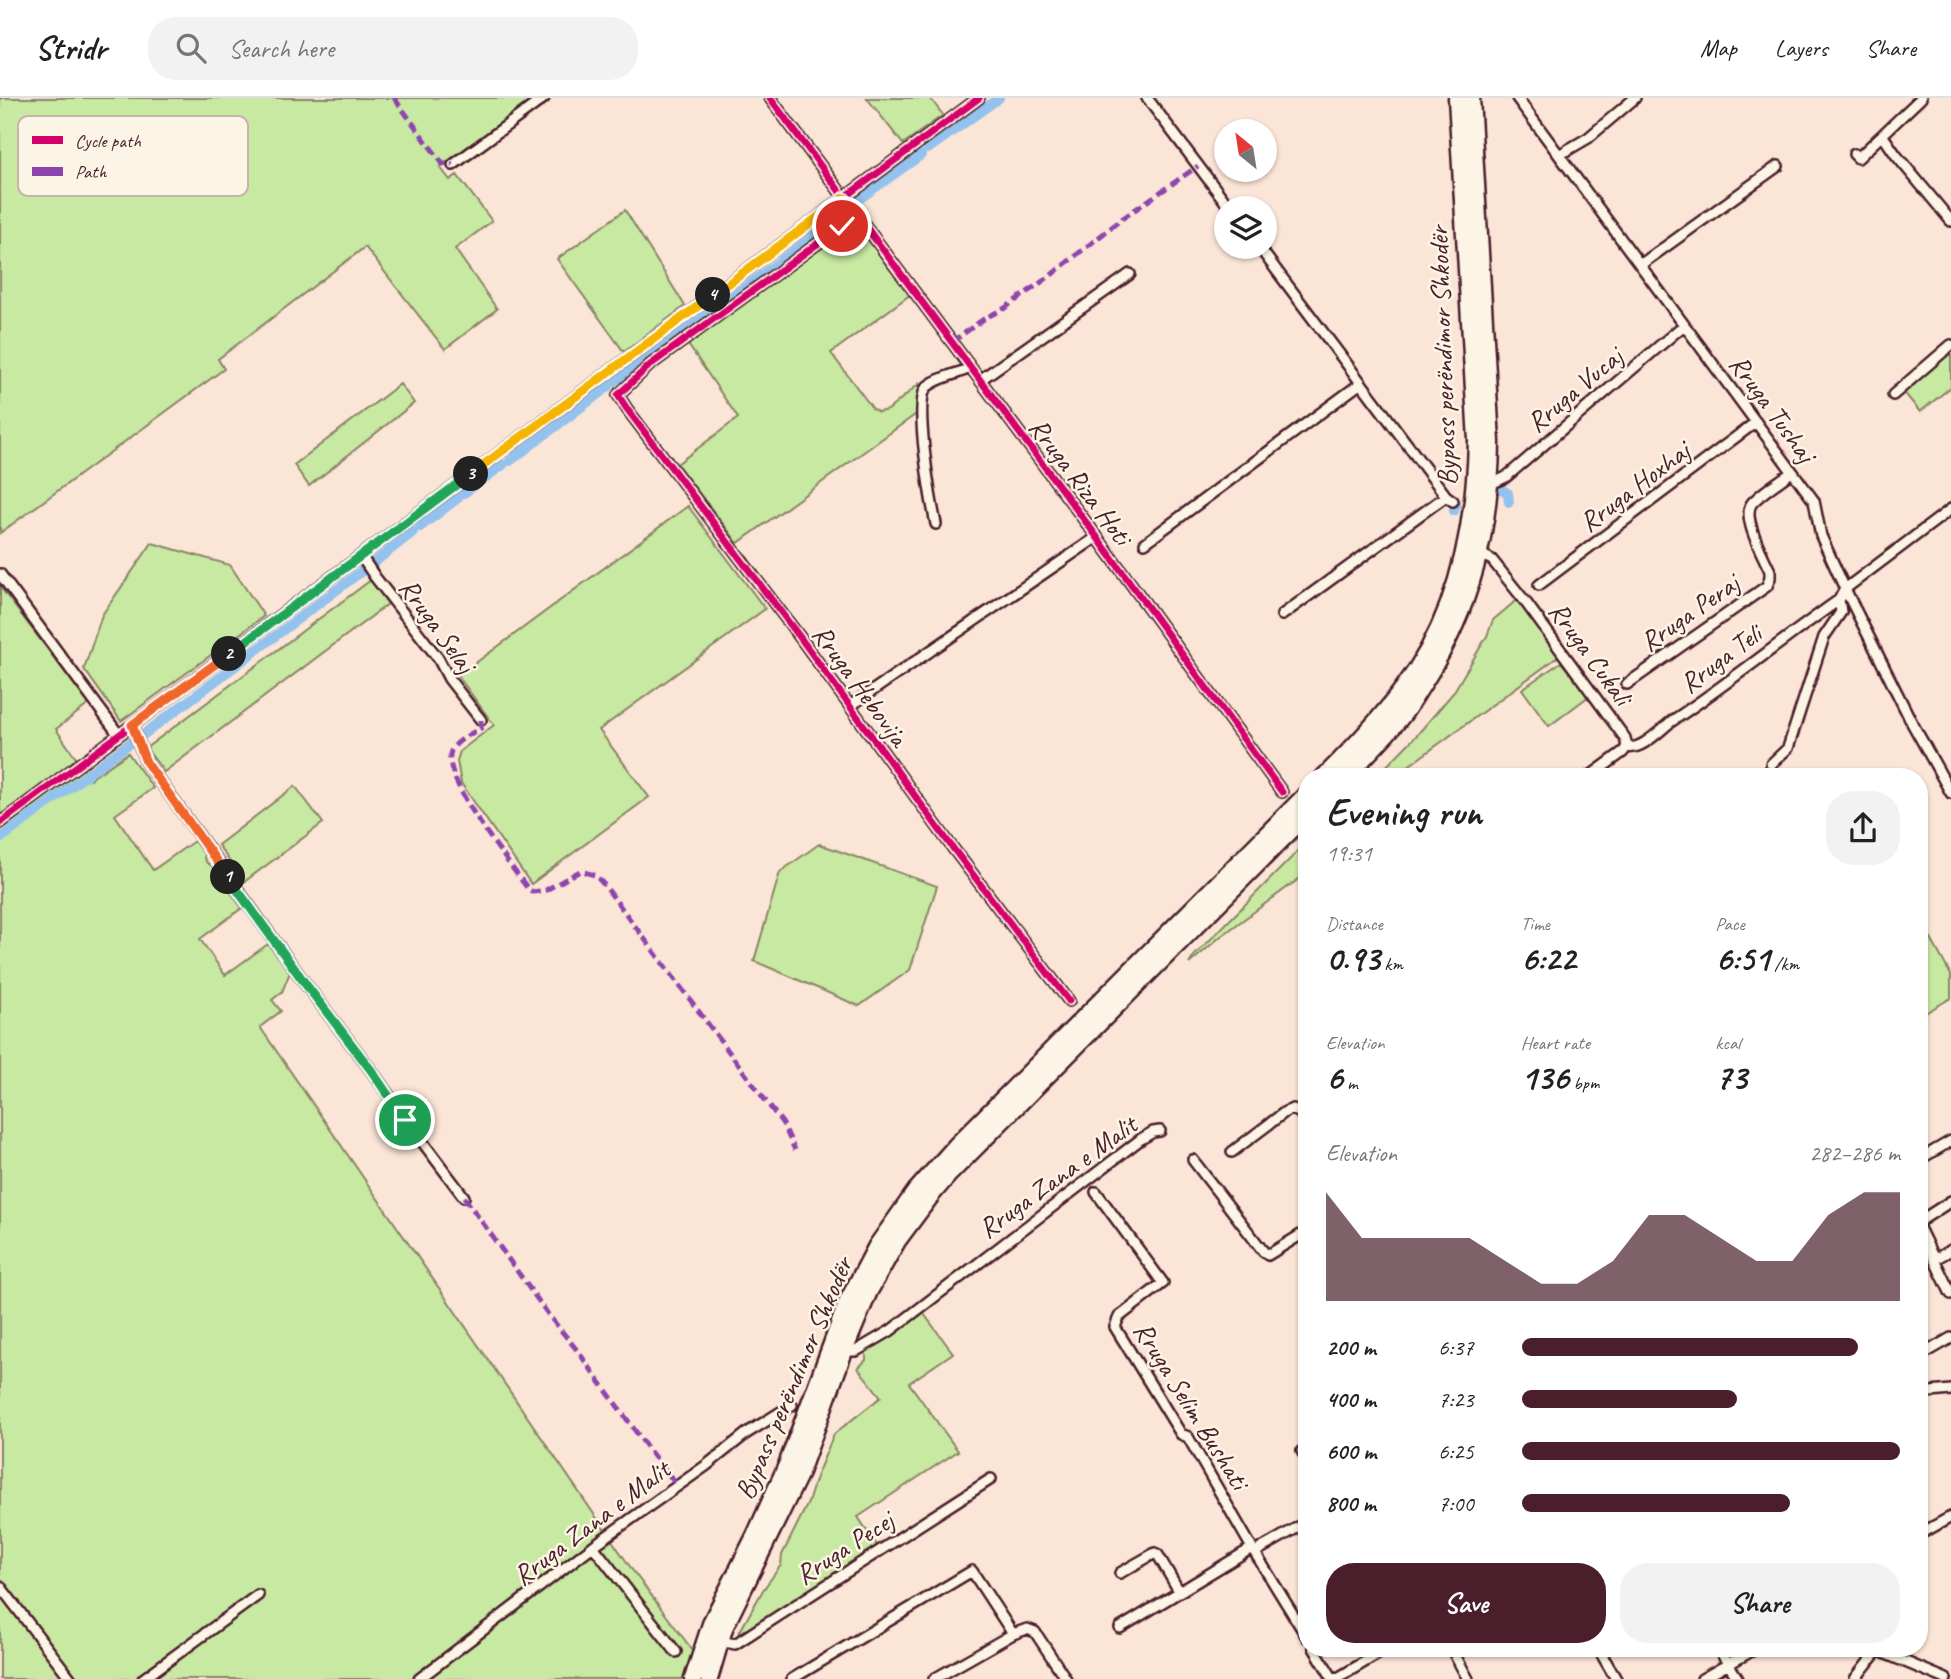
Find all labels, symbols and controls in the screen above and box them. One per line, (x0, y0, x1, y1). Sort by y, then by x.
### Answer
search box (148, 17, 638, 80)
text: Stridr (35, 27, 106, 69)
icon: search (172, 29, 210, 67)
text: Search here (228, 32, 334, 65)
text: Map (1700, 33, 1737, 63)
text: Layers (1775, 33, 1828, 63)
text: Share (1866, 33, 1916, 63)
legend (18, 116, 248, 196)
north arrow (1214, 119, 1278, 182)
map controls (1214, 119, 1277, 259)
text: Cycle path (75, 129, 141, 153)
text: Path (75, 160, 108, 184)
pin (812, 196, 872, 256)
button: layers (1214, 196, 1277, 259)
icon: check (823, 207, 861, 245)
street label: Bypass perëndimor Shkodër (1420, 223, 1465, 486)
pin: 4 (696, 278, 730, 312)
text: 4 (708, 282, 717, 306)
street label: Rruga Vucaj (1519, 337, 1632, 440)
street label: Rruga Tushaj (1722, 348, 1826, 472)
street label: Rruga Riza Hoti (1021, 411, 1142, 555)
street label: Rruga Hoxhaj (1572, 431, 1700, 539)
pin: 3 (454, 456, 489, 492)
text: 3 (466, 461, 475, 485)
street label: Rruga Peraj (1633, 564, 1748, 659)
street label: Rruga Selaj (392, 571, 486, 682)
street label: Rruga Cukali (1541, 595, 1642, 715)
street label: Rruga Teli (1672, 614, 1771, 701)
street label: Rruga Hebovija (805, 618, 918, 755)
pin: 2 (212, 636, 246, 672)
text: 2 (224, 641, 233, 665)
text: Evening run (1326, 789, 1482, 836)
button: share (1826, 791, 1900, 865)
text: 19:31 (1326, 839, 1372, 868)
pin: 1 (210, 860, 246, 894)
text: 1 (223, 864, 232, 888)
text: Distance (1326, 912, 1383, 936)
text: Time (1521, 912, 1550, 936)
text: Pace (1715, 912, 1745, 936)
text: 0.93 (1326, 936, 1380, 981)
text: 6:22 (1521, 936, 1576, 981)
text: 6:51 (1715, 936, 1770, 981)
text: km (1380, 952, 1403, 976)
text: /km (1770, 952, 1799, 976)
text: Elevation (1326, 1031, 1384, 1055)
text: Heart rate (1521, 1031, 1590, 1055)
text: kcal (1715, 1031, 1740, 1055)
text: 6 (1326, 1055, 1343, 1100)
text: 136 (1521, 1055, 1569, 1100)
text: 73 (1715, 1055, 1747, 1100)
text: m (1343, 1071, 1358, 1095)
text: bpm (1569, 1071, 1599, 1095)
pin (375, 1090, 435, 1150)
icon: arrive (386, 1101, 424, 1139)
street label: Rruga Zana e Malit (971, 1106, 1146, 1246)
text: Elevation (1326, 1139, 1397, 1168)
text: 282–286 m (1809, 1139, 1900, 1168)
street label: Bypass perëndimor Shkodër (727, 1249, 861, 1504)
street label: Rruga Selim Bushati (1126, 1315, 1259, 1499)
text: 200 m (1326, 1333, 1376, 1362)
text: 6:37 (1438, 1333, 1474, 1362)
text: 400 m (1326, 1385, 1376, 1414)
text: 7:23 (1438, 1385, 1474, 1414)
text: 600 m (1326, 1437, 1376, 1466)
text: 6:25 (1438, 1437, 1474, 1466)
street label: Rruga Zana e Malit (506, 1450, 679, 1593)
text: 800 m (1326, 1489, 1376, 1518)
text: 7:00 (1438, 1489, 1474, 1518)
street label: Rruga Pecej (789, 1501, 903, 1592)
button: Save (1326, 1563, 1606, 1643)
button: Share (1620, 1563, 1900, 1643)

